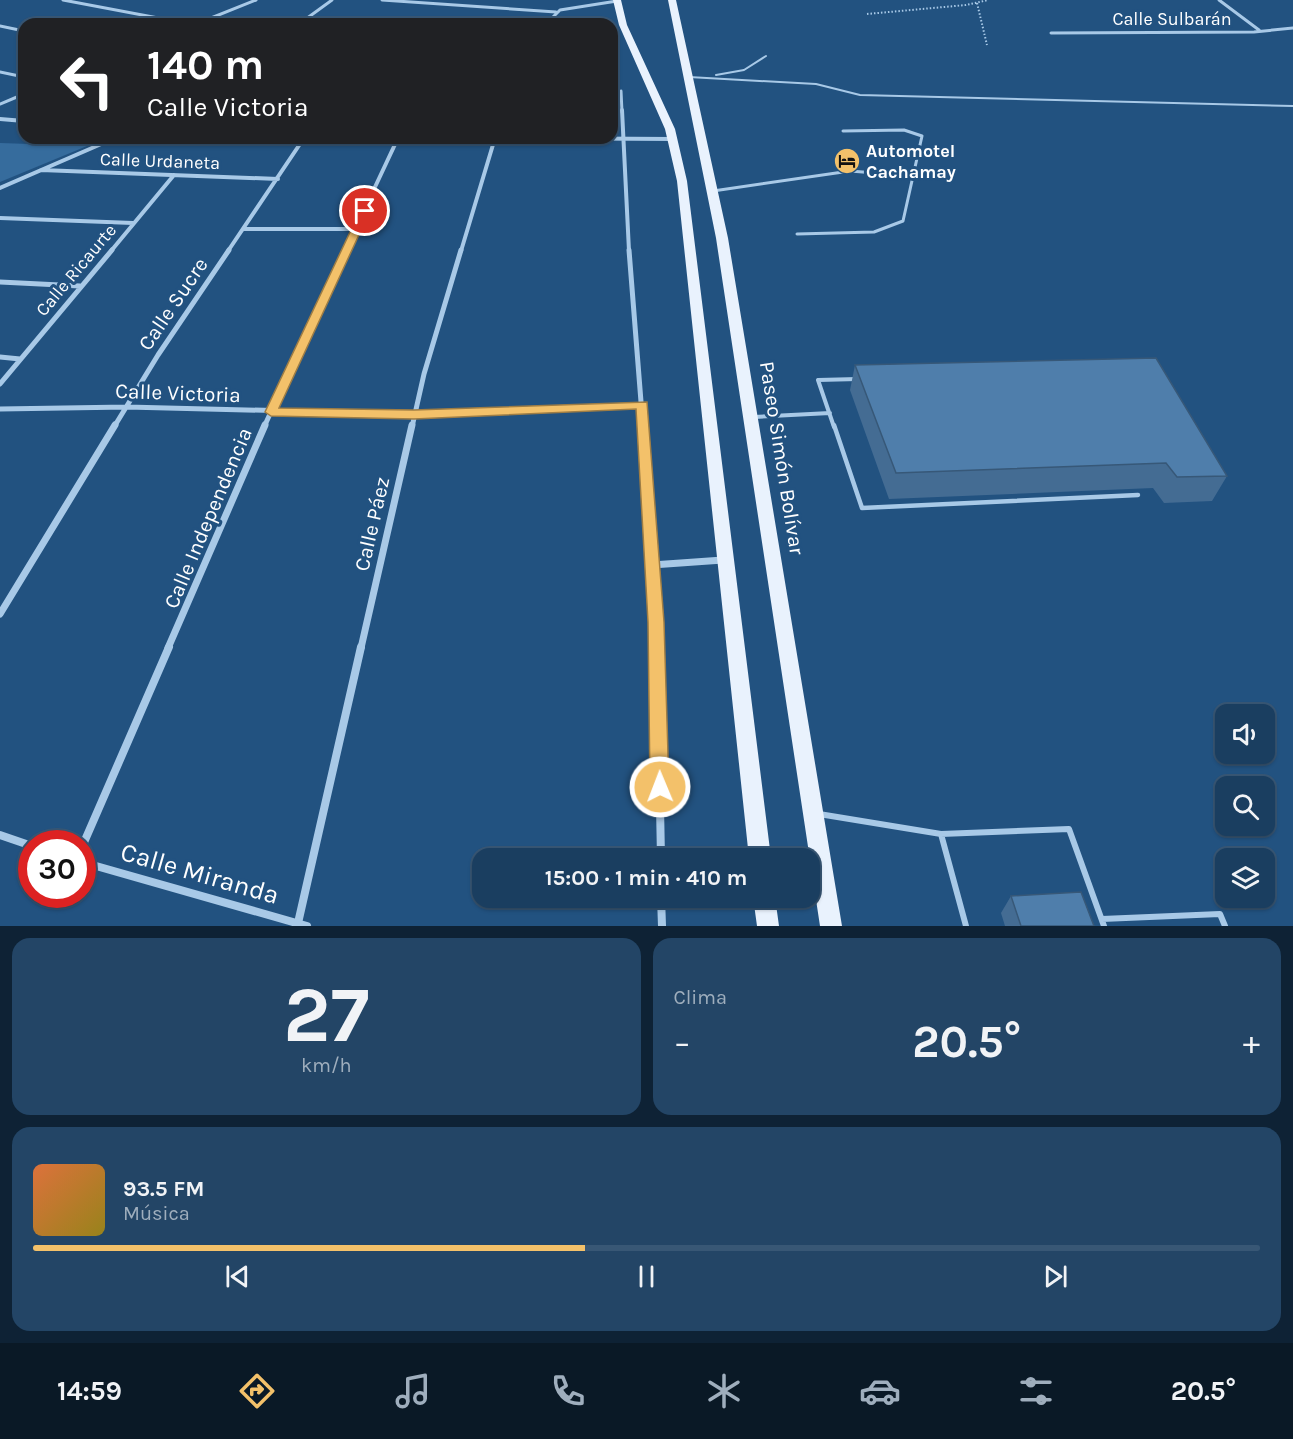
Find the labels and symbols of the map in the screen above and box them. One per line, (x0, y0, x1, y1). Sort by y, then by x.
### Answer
street label: Calle Sulbarán (1112, 8, 1232, 30)
place label: Automotel Cachamay (866, 140, 956, 183)
hotel icon: Automotel Cachamay (832, 146, 862, 176)
street label: Calle Urdaneta (100, 148, 220, 174)
pin (339, 185, 390, 236)
street label: Calle Ricaurte (31, 219, 121, 321)
street label: Calle Sucre (133, 253, 213, 355)
street label: Paseo Simón Bolívar (755, 360, 809, 557)
street label: Calle Victoria (115, 379, 241, 407)
street label: Calle Independencia (159, 424, 257, 612)
street label: Calle Páez (350, 475, 394, 573)
position arrow (628, 755, 692, 819)
speed limit sign: 30 (18, 830, 96, 908)
street label: Calle Miranda (117, 836, 283, 911)

